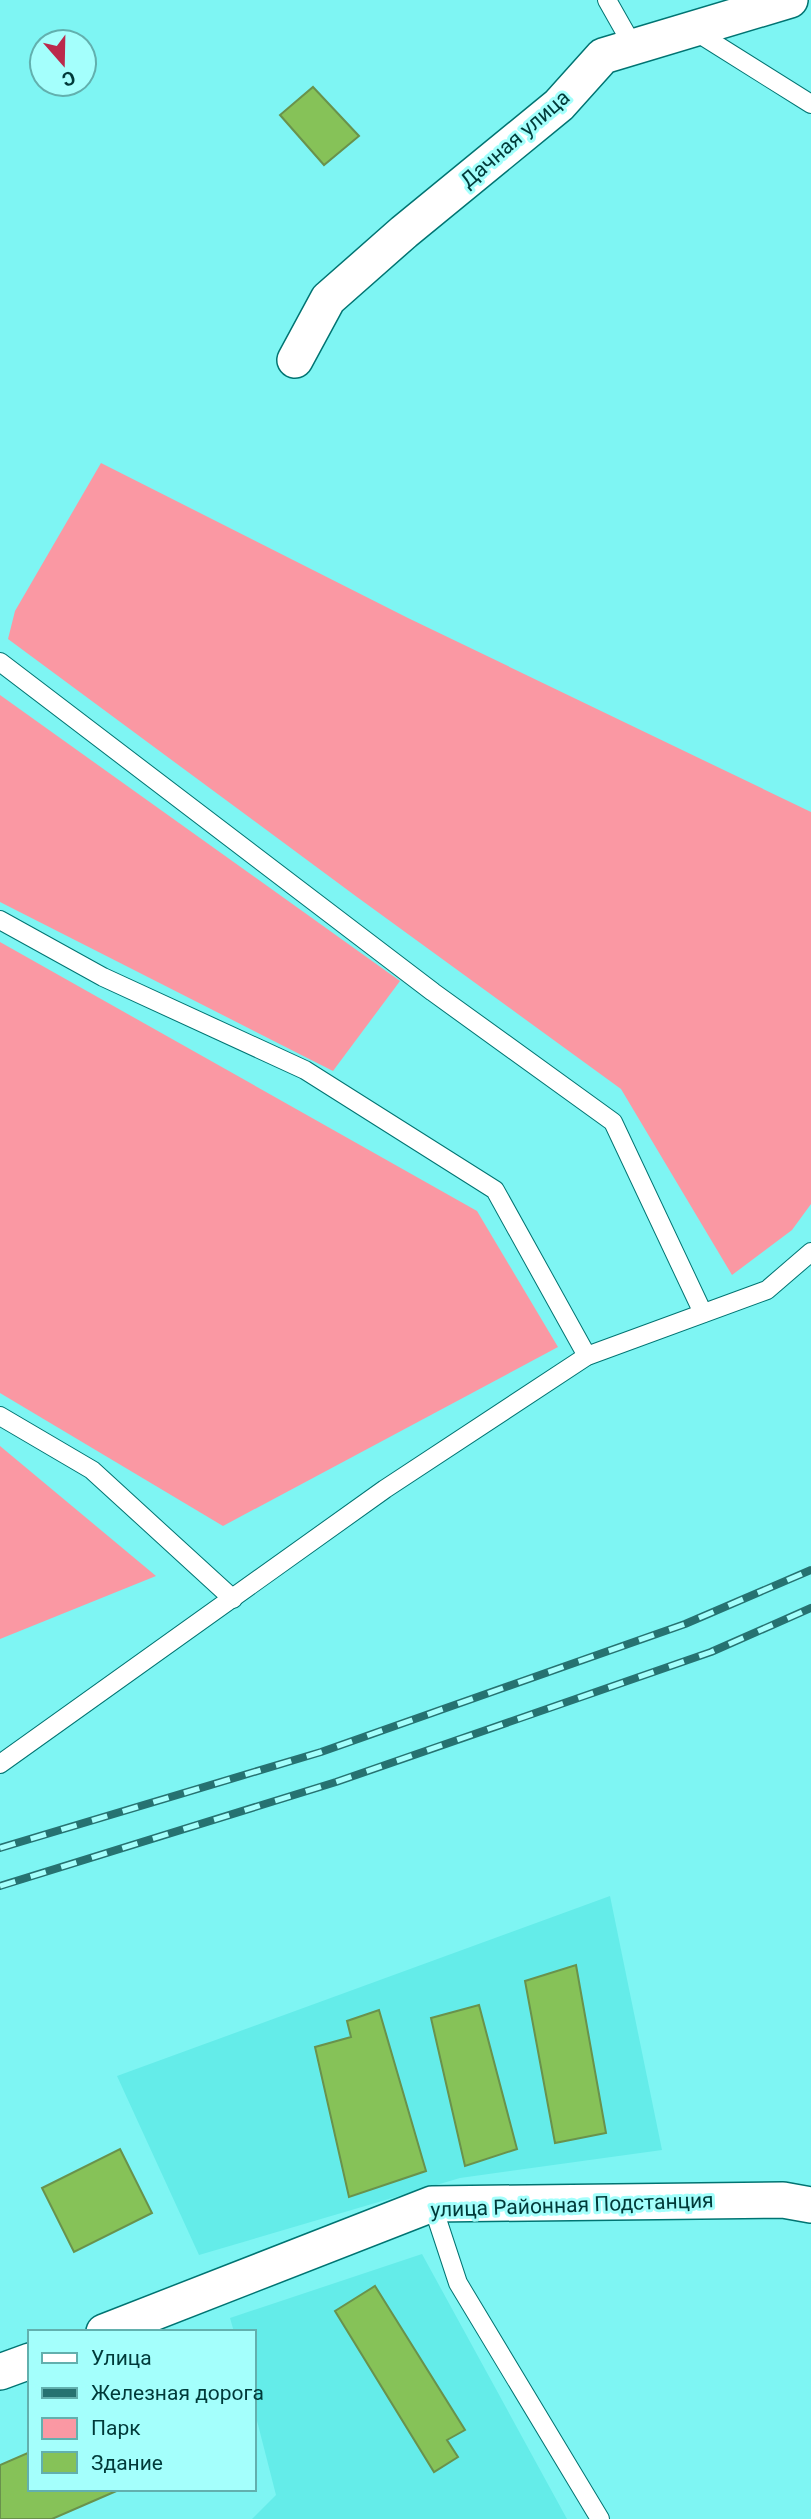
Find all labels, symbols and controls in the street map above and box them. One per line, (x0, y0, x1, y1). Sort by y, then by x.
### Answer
north arrow (28, 28, 98, 98)
text: С (59, 66, 78, 91)
street label: Дачная улица (456, 85, 574, 193)
street label: улица Районная Подстанция (430, 2188, 714, 2222)
legend (28, 2330, 256, 2491)
text: Улица (91, 2346, 152, 2370)
text: Железная дорога (91, 2381, 264, 2405)
text: Парк (91, 2416, 141, 2440)
text: Здание (91, 2451, 163, 2475)

